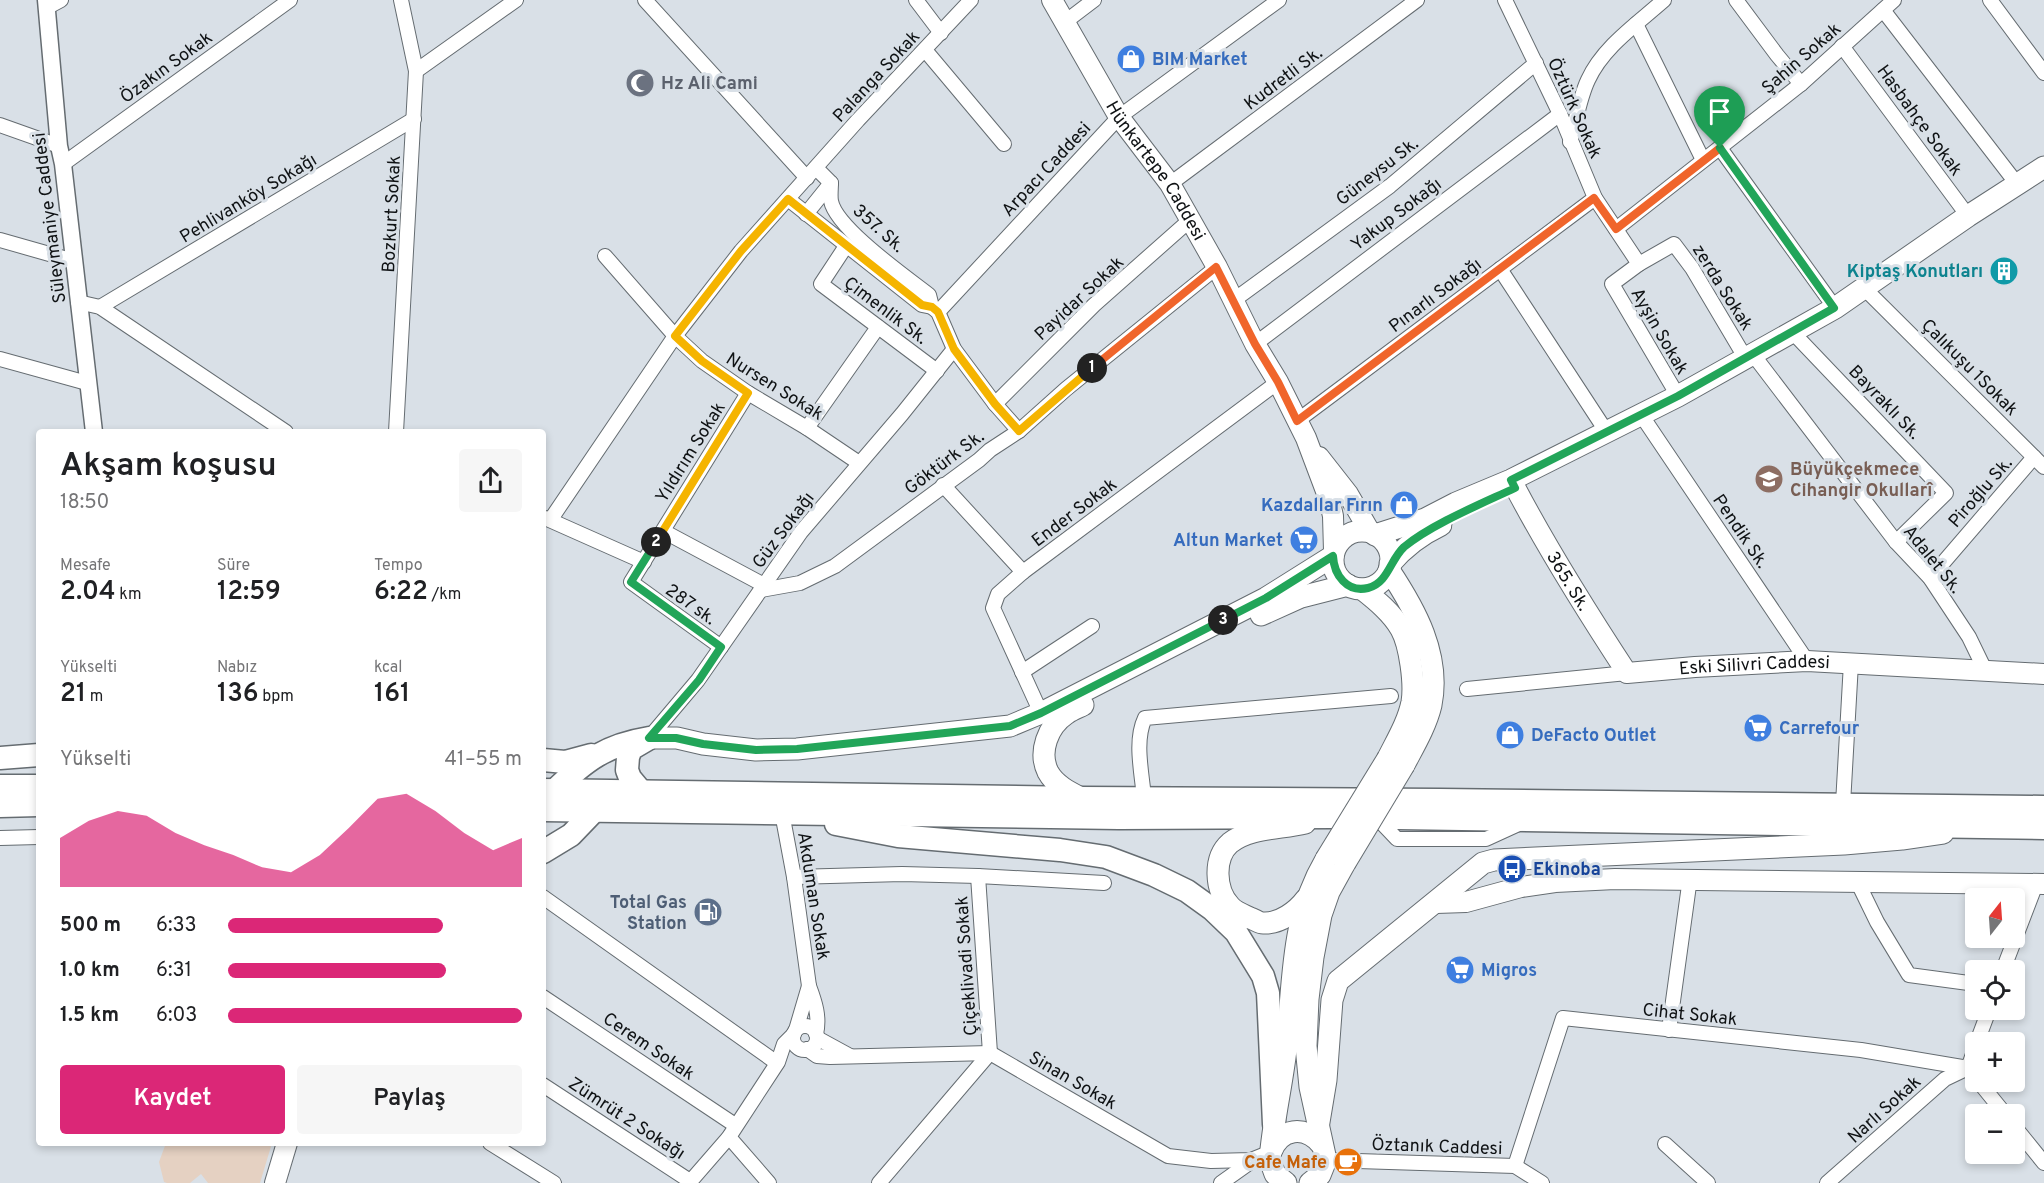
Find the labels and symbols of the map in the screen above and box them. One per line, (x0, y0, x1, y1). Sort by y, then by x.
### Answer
street label: Şahin Sokak (1757, 18, 1846, 100)
street label: Özakın Sokak (115, 25, 218, 109)
street label: Palanga Sokak (828, 26, 926, 128)
street label: Kudretli Sk. (1240, 42, 1328, 116)
shop icon: BIM Market (1115, 43, 1147, 75)
place label: BIM Market (1152, 49, 1247, 72)
street label: Öztürk Sokak (1541, 54, 1608, 163)
street label: Hasbahçe Sokak (1871, 61, 1967, 181)
mosque icon: Hz Ali Cami (624, 67, 656, 99)
place label: Hz Ali Cami (661, 73, 758, 96)
pin (1694, 86, 1745, 148)
street label: Hünkartepe Caddesi (1099, 97, 1210, 245)
street label: Arpacı Caddesi (997, 118, 1097, 222)
street label: Süleymaniye Caddesi (29, 131, 72, 305)
street label: Güneysu Sk. (1332, 133, 1424, 212)
street label: Pehlivanköy Sokağı (176, 149, 322, 249)
street label: Bozkurt Sokak (378, 155, 407, 273)
street label: Yakup Sokağı (1347, 174, 1447, 257)
street label: 357. Sk. (847, 200, 909, 258)
street label: zerda Sokak (1686, 240, 1757, 335)
street label: Payidar Sokak (1030, 252, 1130, 346)
street label: Pınarlı Sokağı (1385, 254, 1487, 339)
building icon: Kiptaş Konutları (1988, 255, 2020, 287)
place label: Kiptaş Konutları (1847, 261, 1983, 284)
street label: Çimenlik Sk. (839, 272, 932, 350)
street label: Ayşin Sokak (1625, 284, 1693, 379)
street label: Çalıkuşu 1Sokak (1916, 315, 2022, 421)
street label: Nursen Sokak (721, 348, 827, 426)
pin: 1 (1077, 353, 1107, 383)
street label: Bayraklı Sk. (1843, 361, 1925, 445)
street label: Yıldırım Sokak (651, 398, 731, 508)
street label: Göktürk Sk. (900, 426, 989, 501)
street label: Piroğlu Sk. (1944, 453, 2018, 533)
place label: Büyükçekmece Cihangir Okullarî (1790, 459, 1934, 503)
school or university icon: Büyükçekmece Cihangir Okullarî (1753, 463, 1785, 495)
street label: Ender Sokak (1028, 474, 1122, 553)
street label: Güz Sokağı (748, 488, 820, 574)
shop icon: Kazdallar Fırın (1388, 489, 1420, 521)
street label: Pendik Sk. (1707, 490, 1773, 573)
place label: Kazdallar Fırın (1261, 495, 1383, 518)
street label: Adalet Sk. (1897, 521, 1966, 599)
supermarket icon: Altun Market (1288, 524, 1320, 556)
pin: 2 (641, 527, 671, 557)
place label: Altun Market (1173, 530, 1283, 553)
street label: 365. Sk. (1540, 548, 1594, 616)
street label: 287 sk. (660, 579, 720, 631)
pin: 3 (1208, 605, 1238, 635)
street label: Eski Silivri Caddesi (1678, 651, 1831, 681)
supermarket icon: Carrefour (1742, 712, 1774, 744)
place label: Carrefour (1779, 718, 1860, 741)
shop icon: DeFacto Outlet (1494, 719, 1526, 751)
place label: DeFacto Outlet (1531, 725, 1656, 748)
street label: Akduman Sokak (791, 830, 834, 962)
bus stop icon: Ekinoba (1496, 853, 1528, 885)
place label: Ekinoba (1533, 859, 1601, 882)
north arrow (1965, 888, 2025, 948)
place label: Total Gas Station (610, 892, 687, 936)
street label: Çiçeklivadi Sokak (951, 895, 984, 1037)
fuel station icon: Total Gas Station (692, 896, 724, 928)
supermarket icon: Migros (1444, 954, 1476, 986)
place label: Migros (1481, 960, 1537, 983)
street label: Cihat Sokak (1641, 999, 1738, 1032)
street label: Cerem Sokak (598, 1008, 699, 1086)
street label: Sinan Sokak (1024, 1047, 1121, 1116)
street label: Narlı Sokak (1844, 1071, 1927, 1149)
street label: Zümrüt 2 Sokağı (563, 1073, 689, 1166)
street label: Öztanık Caddesi (1371, 1132, 1503, 1161)
cafe icon: Cafe Mafe (1332, 1146, 1364, 1178)
place label: Cafe Mafe (1244, 1152, 1327, 1175)

